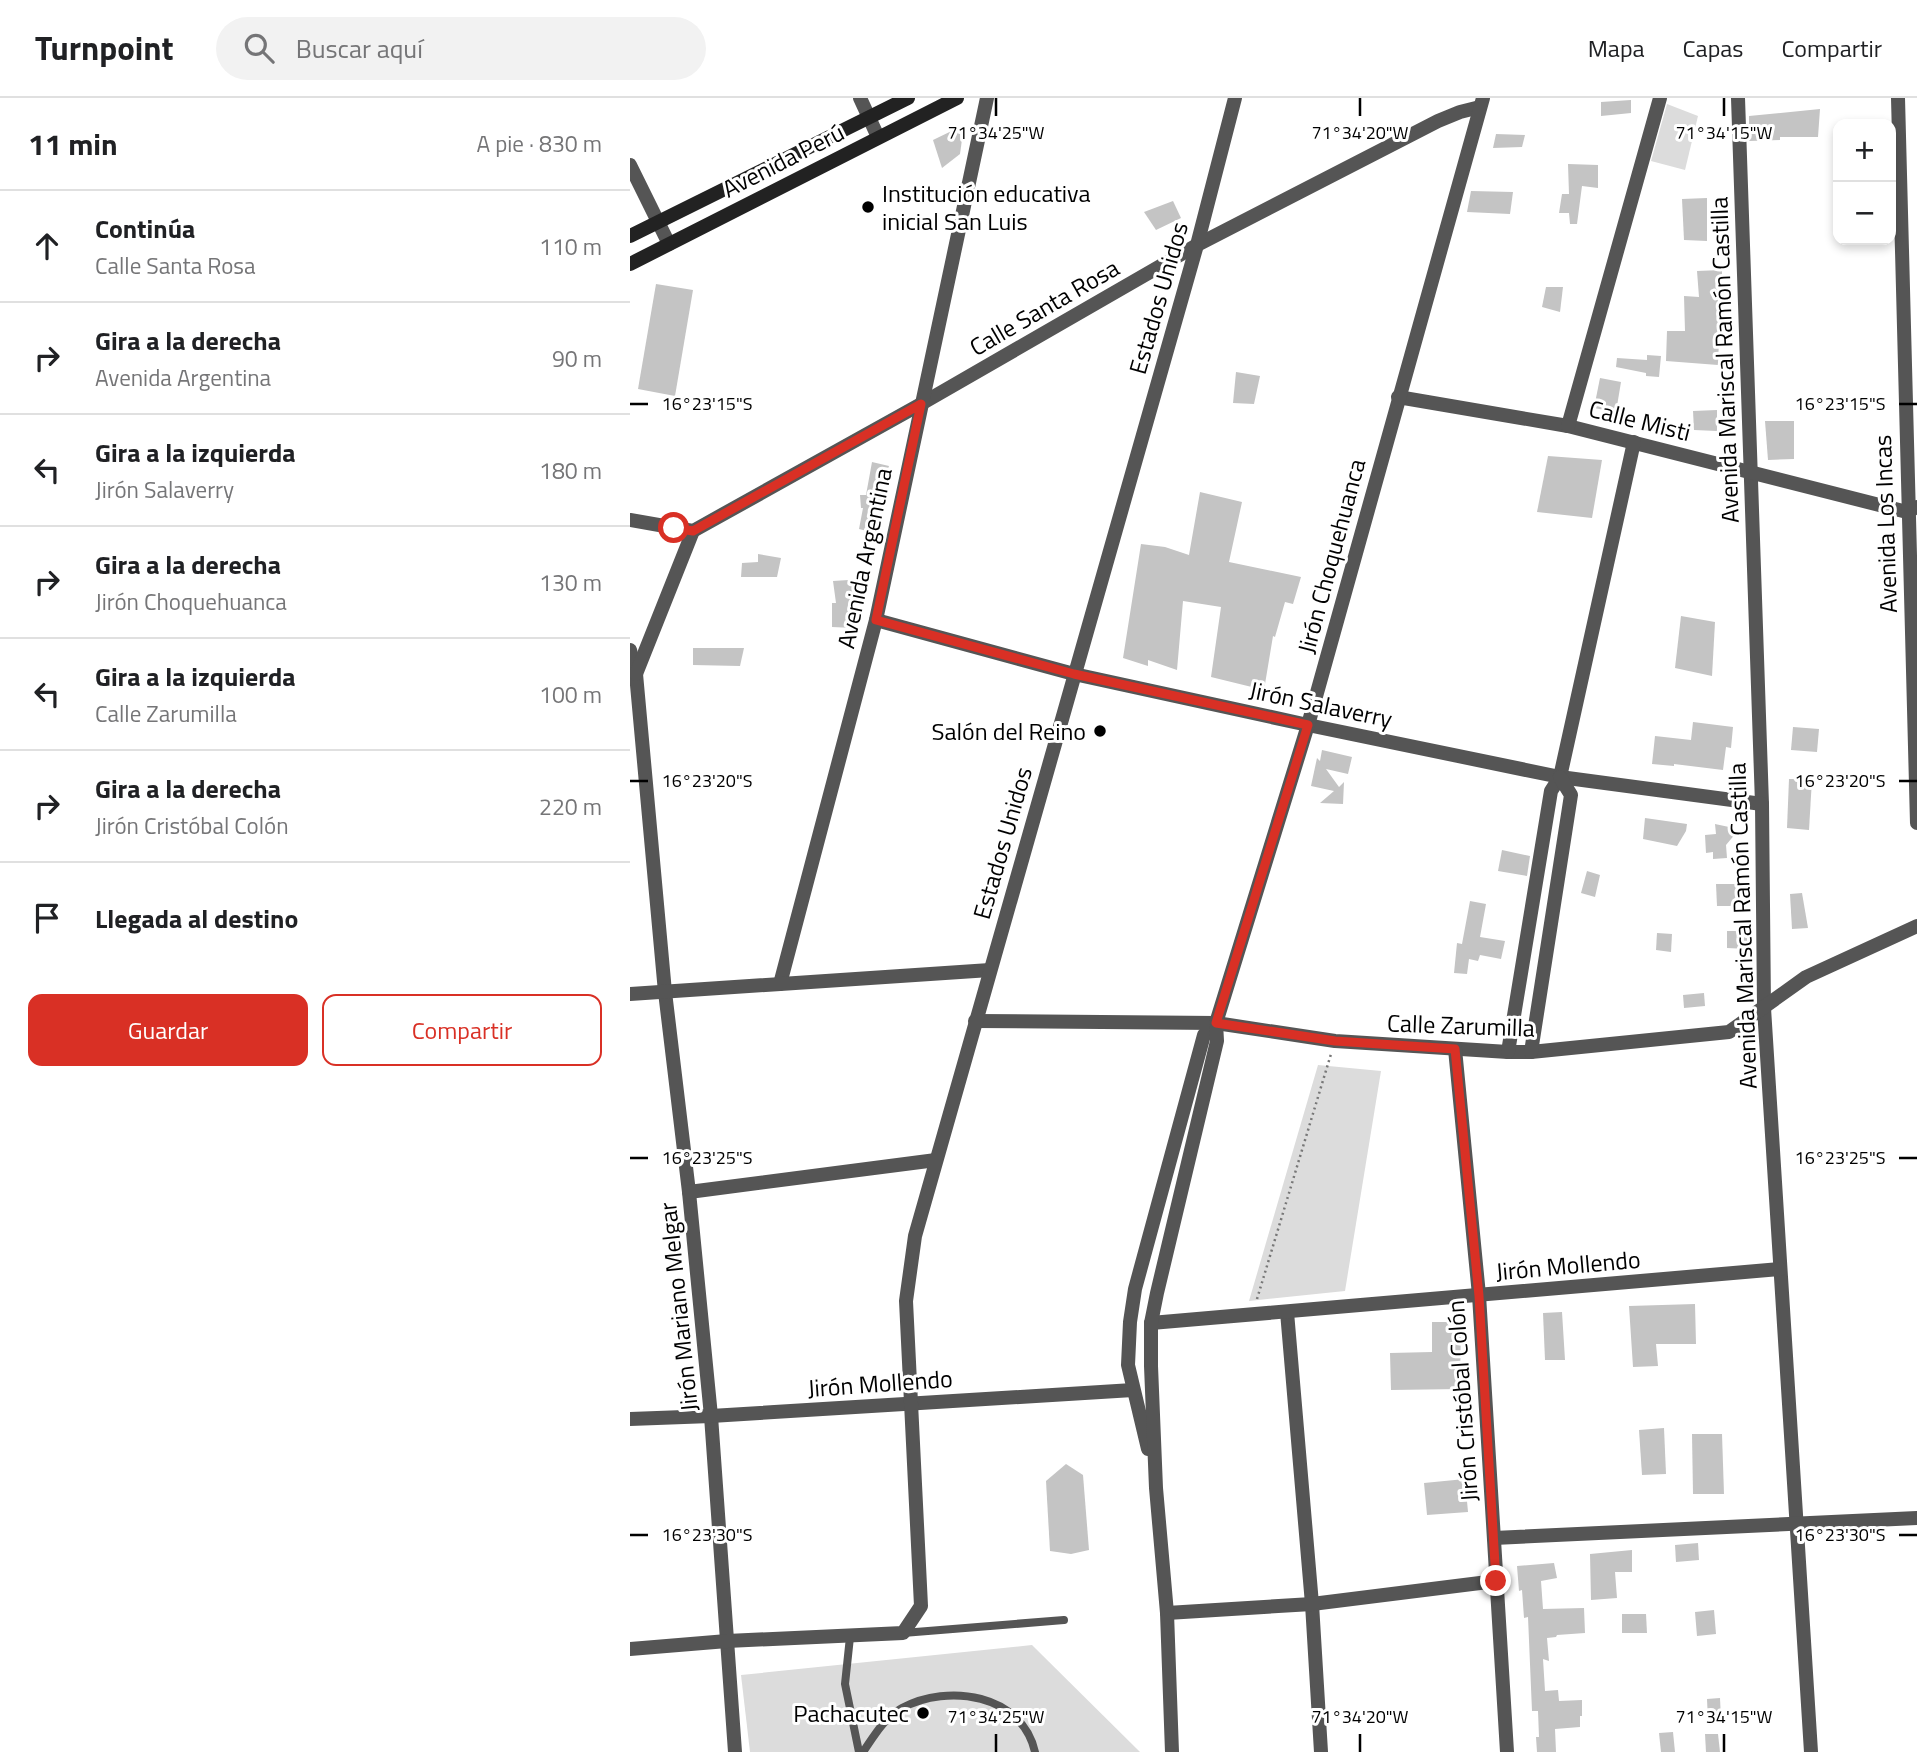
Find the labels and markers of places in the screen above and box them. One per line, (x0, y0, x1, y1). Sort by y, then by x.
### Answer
place label: Institución educativa inicial San Luis (882, 175, 1090, 239)
marker: Institución educativa inicial San Luis (860, 199, 876, 215)
place label: Salón del Reino (931, 713, 1086, 749)
marker: Salón del Reino (1092, 723, 1108, 739)
place label: Pachacutec (793, 1695, 909, 1731)
marker: Pachacutec (915, 1705, 931, 1721)

